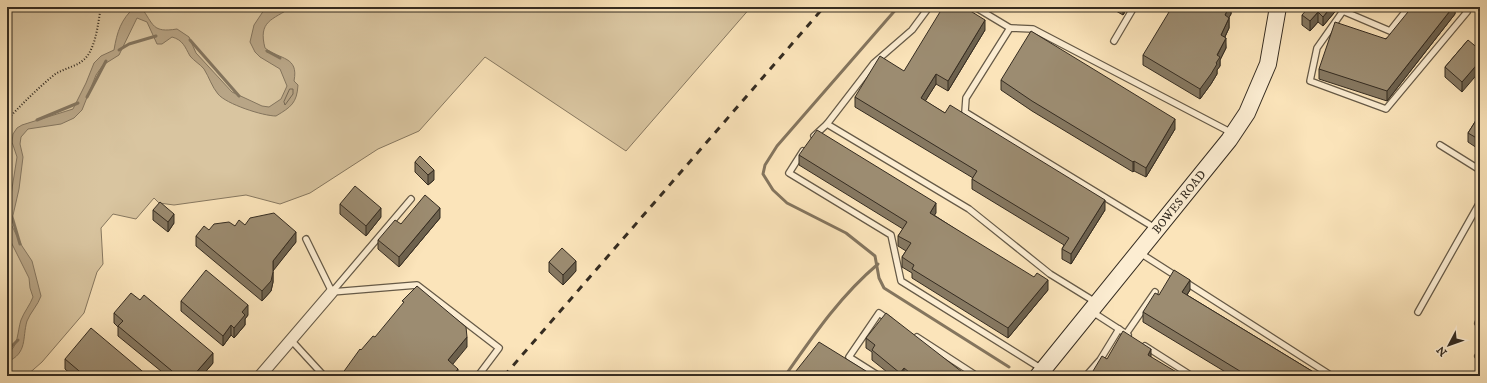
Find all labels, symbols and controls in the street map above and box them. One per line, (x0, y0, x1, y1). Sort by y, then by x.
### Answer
street label: BOWES ROAD (1149, 167, 1209, 237)
north arrow (1429, 325, 1469, 365)
text: N (1434, 343, 1450, 359)

